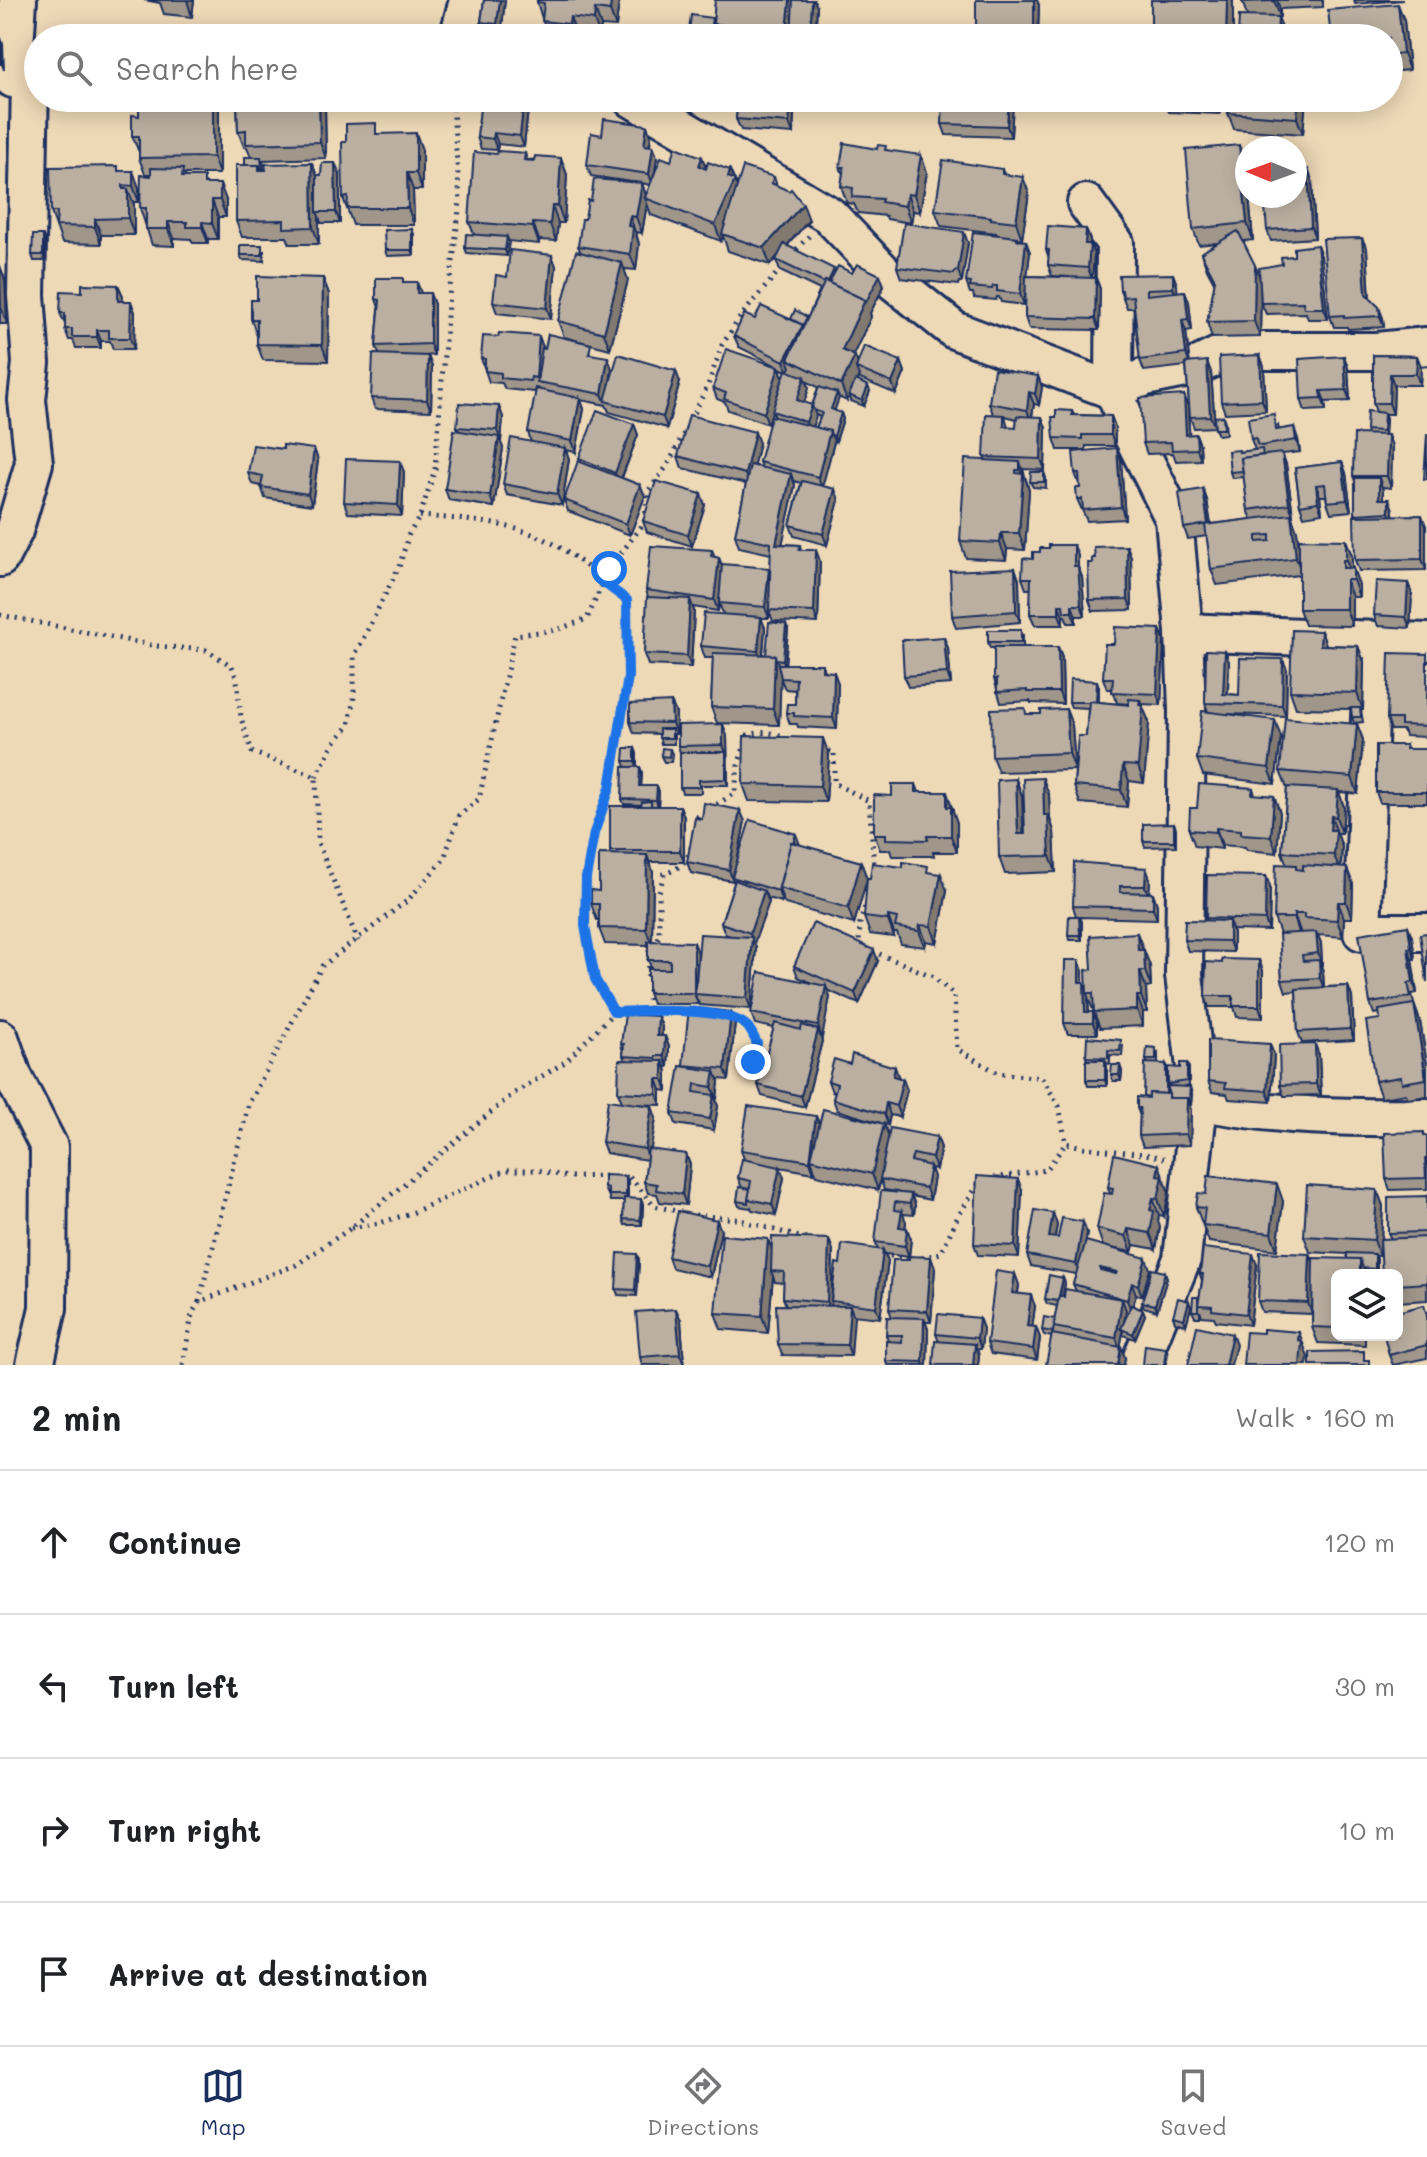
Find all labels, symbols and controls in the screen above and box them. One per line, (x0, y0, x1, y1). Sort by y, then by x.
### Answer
search box (24, 24, 1403, 112)
icon: search (52, 46, 96, 90)
text: Search here (116, 48, 299, 88)
north arrow (1235, 136, 1307, 208)
route start (591, 551, 627, 587)
route end (735, 1044, 771, 1080)
map controls (1331, 1269, 1403, 1341)
button: layers (1331, 1269, 1403, 1341)
text: 2 min (32, 1395, 121, 1440)
text: Walk · 160 m (1235, 1400, 1395, 1434)
icon: ahead (32, 1520, 76, 1564)
text: Continue (108, 1522, 241, 1562)
text: 120 m (1324, 1525, 1395, 1559)
icon: left (32, 1664, 76, 1708)
text: Turn left (108, 1666, 239, 1706)
text: 30 m (1335, 1669, 1395, 1703)
icon: right (32, 1808, 76, 1852)
text: Turn right (108, 1810, 261, 1850)
text: 10 m (1338, 1813, 1395, 1847)
icon: arrive (32, 1952, 76, 1996)
text: Arrive at destination (108, 1954, 428, 1994)
tab: Map (201, 2064, 246, 2141)
tab: Directions (647, 2064, 759, 2141)
tab: Saved (1161, 2064, 1226, 2141)

